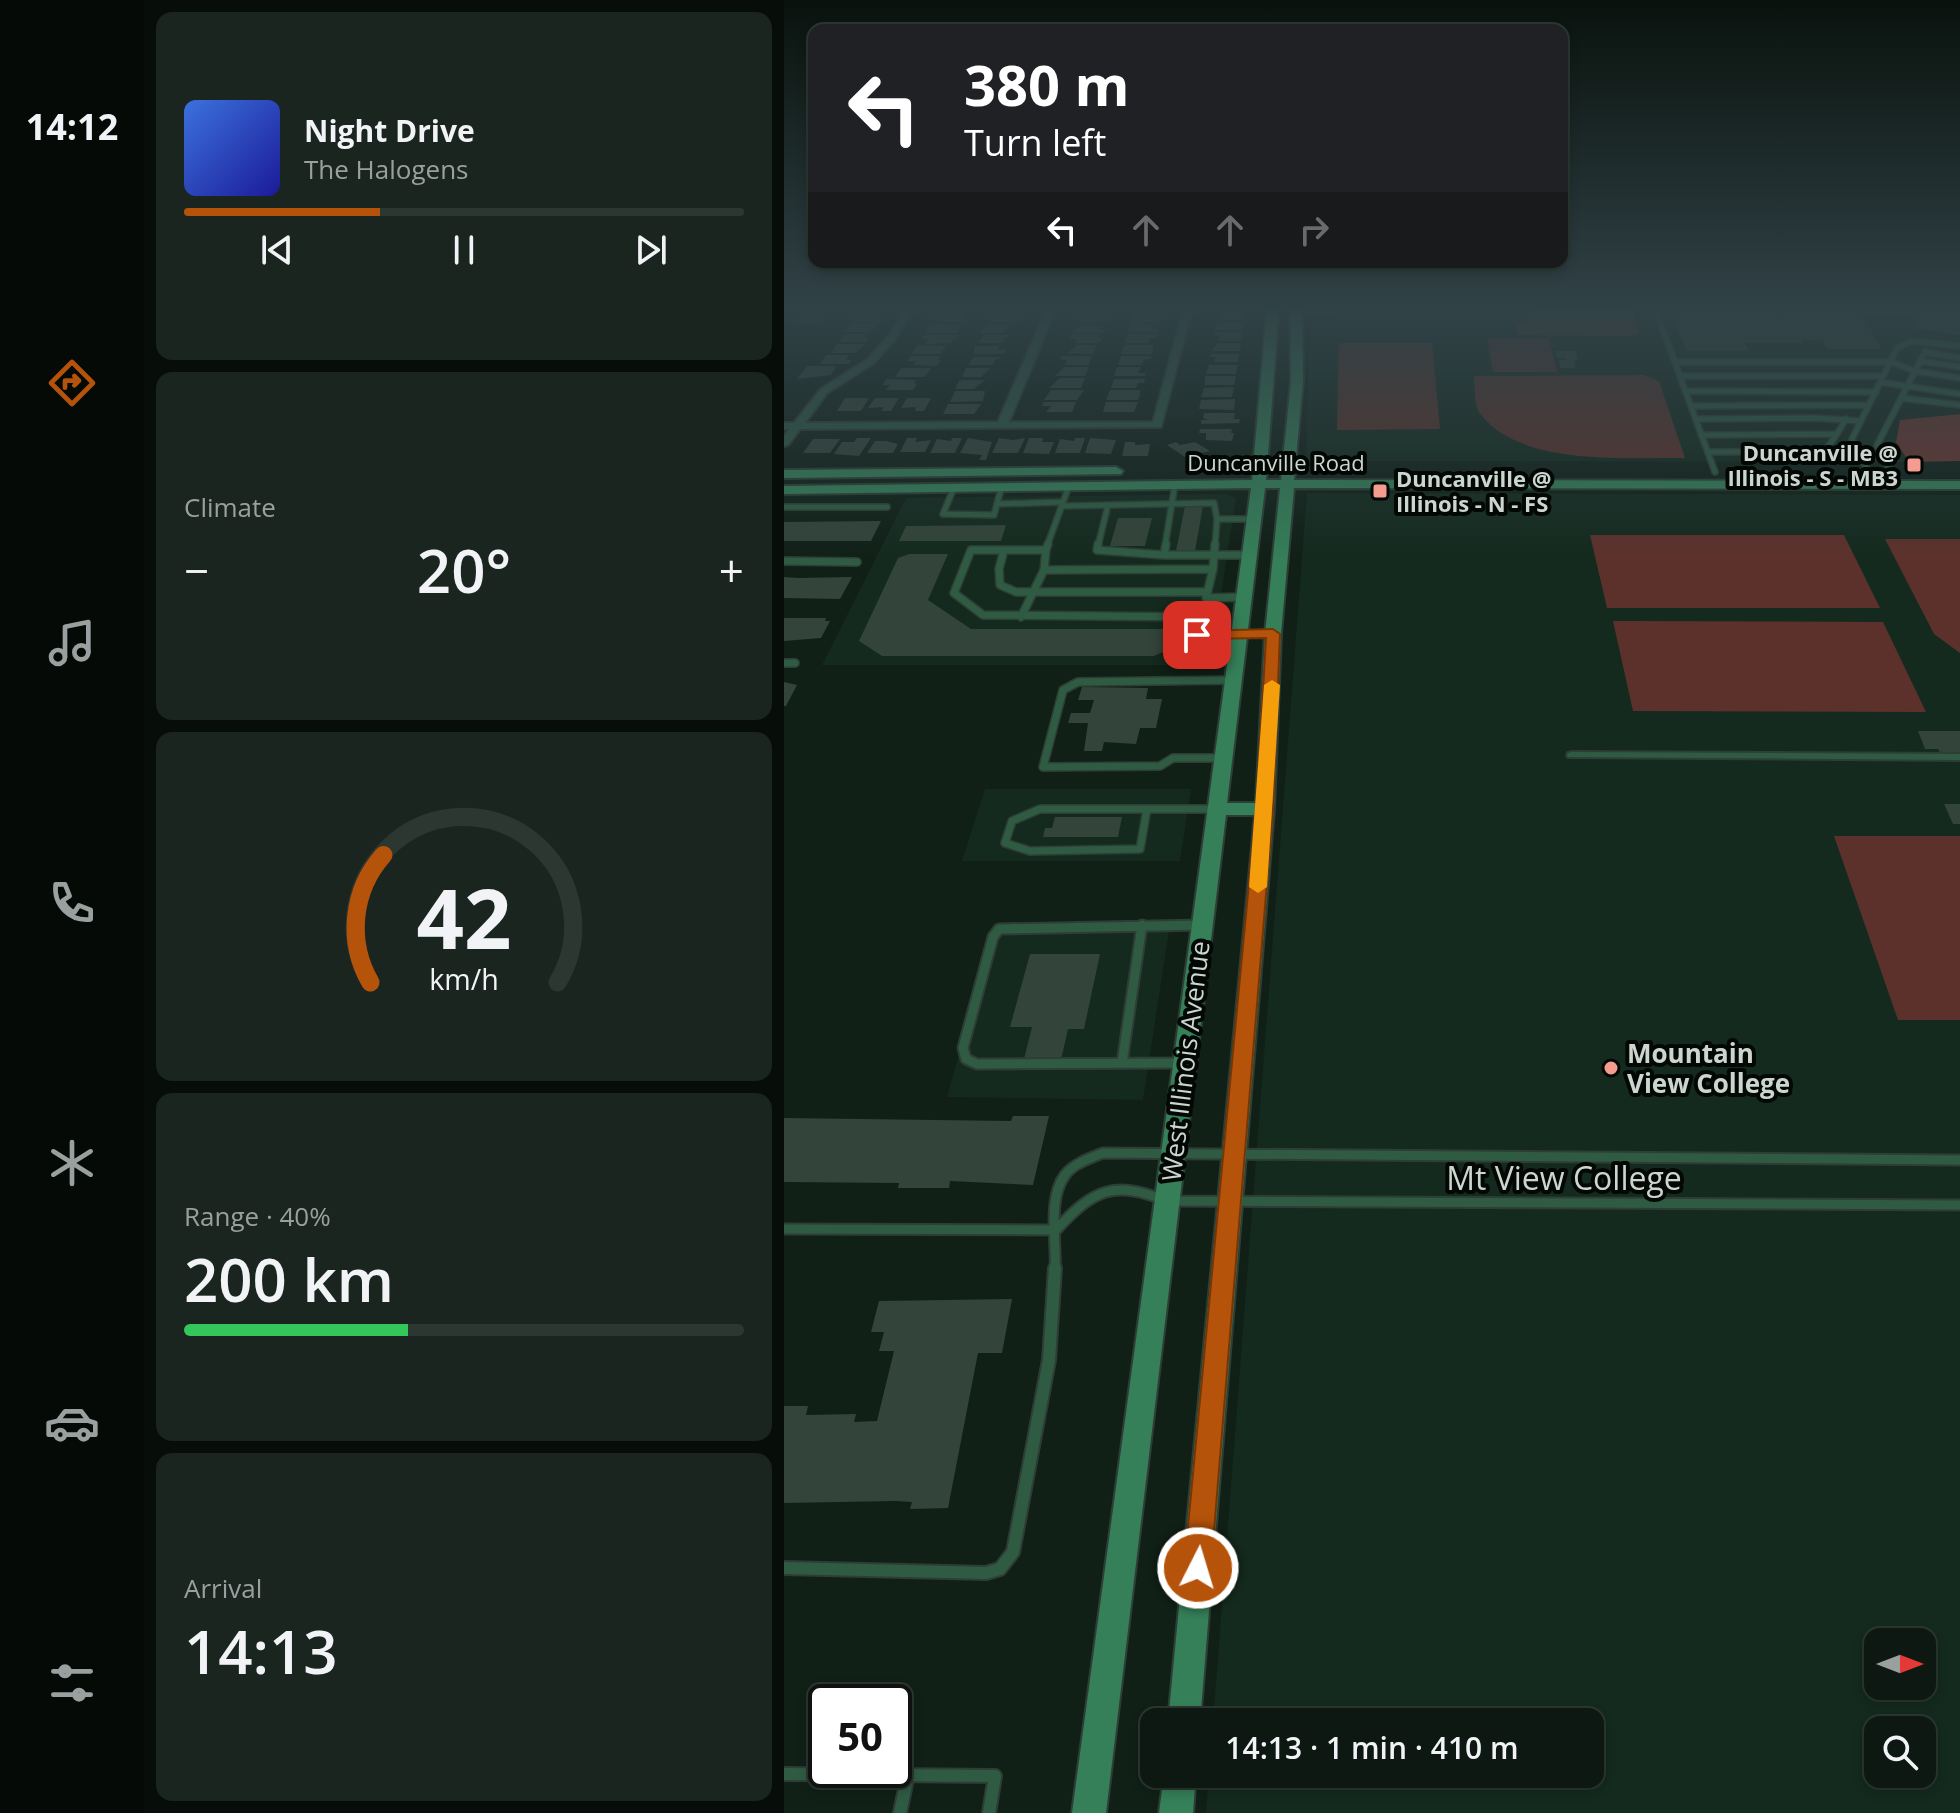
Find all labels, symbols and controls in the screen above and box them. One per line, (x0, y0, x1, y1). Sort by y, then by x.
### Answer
text: 380 m (964, 46, 1130, 122)
icon: left (832, 56, 936, 160)
text: 14:12 (26, 102, 118, 151)
text: Night Drive (304, 110, 475, 151)
text: Turn left (964, 118, 1106, 167)
text: The Halogens (304, 151, 469, 187)
icon: left (1040, 208, 1084, 252)
icon: ahead (1124, 208, 1168, 252)
icon: ahead (1208, 208, 1252, 252)
icon: right (1292, 208, 1336, 252)
icon: previous (255, 228, 299, 272)
icon: pause (442, 228, 486, 272)
icon: next (629, 228, 673, 272)
icon: directions (44, 355, 100, 411)
place label: Duncanville @ Illinois - S - MB3 (1728, 437, 1898, 492)
street label: Duncanville Road (1187, 447, 1365, 477)
marker: Duncanville @ Illinois - S - MB3 (1905, 456, 1923, 474)
place label: Duncanville @ Illinois - N - FS (1396, 463, 1551, 518)
marker: Duncanville @ Illinois - N - FS (1371, 482, 1389, 500)
text: Climate (184, 489, 276, 525)
text: 20° (417, 529, 511, 611)
text: − (184, 540, 209, 600)
text: + (719, 540, 744, 600)
pin (1163, 601, 1231, 669)
icon: arrive (1175, 613, 1219, 657)
icon: music (44, 615, 100, 671)
text: 42 (416, 859, 512, 972)
icon: phone (44, 875, 100, 931)
street label: West Illinois Avenue (1152, 939, 1218, 1183)
text: km/h (429, 959, 499, 998)
place label: Mountain View College (1627, 1035, 1790, 1101)
marker: Mountain View College (1602, 1059, 1620, 1077)
icon: climate (44, 1135, 100, 1191)
street label: Mt View College (1446, 1156, 1682, 1199)
text: Range · 40% (184, 1198, 331, 1234)
text: 200 km (184, 1238, 394, 1320)
icon: car (44, 1395, 100, 1451)
position arrow (1156, 1526, 1240, 1610)
text: Arrival (184, 1570, 262, 1606)
text: 14:13 (184, 1610, 338, 1692)
north arrow (1864, 1628, 1936, 1700)
map controls (1864, 1628, 1936, 1788)
icon: filters (44, 1655, 100, 1711)
speed limit sign: 50 (808, 1684, 912, 1788)
button: search (1864, 1716, 1936, 1788)
text: 14:13 · 1 min · 410 m (1225, 1727, 1519, 1768)

